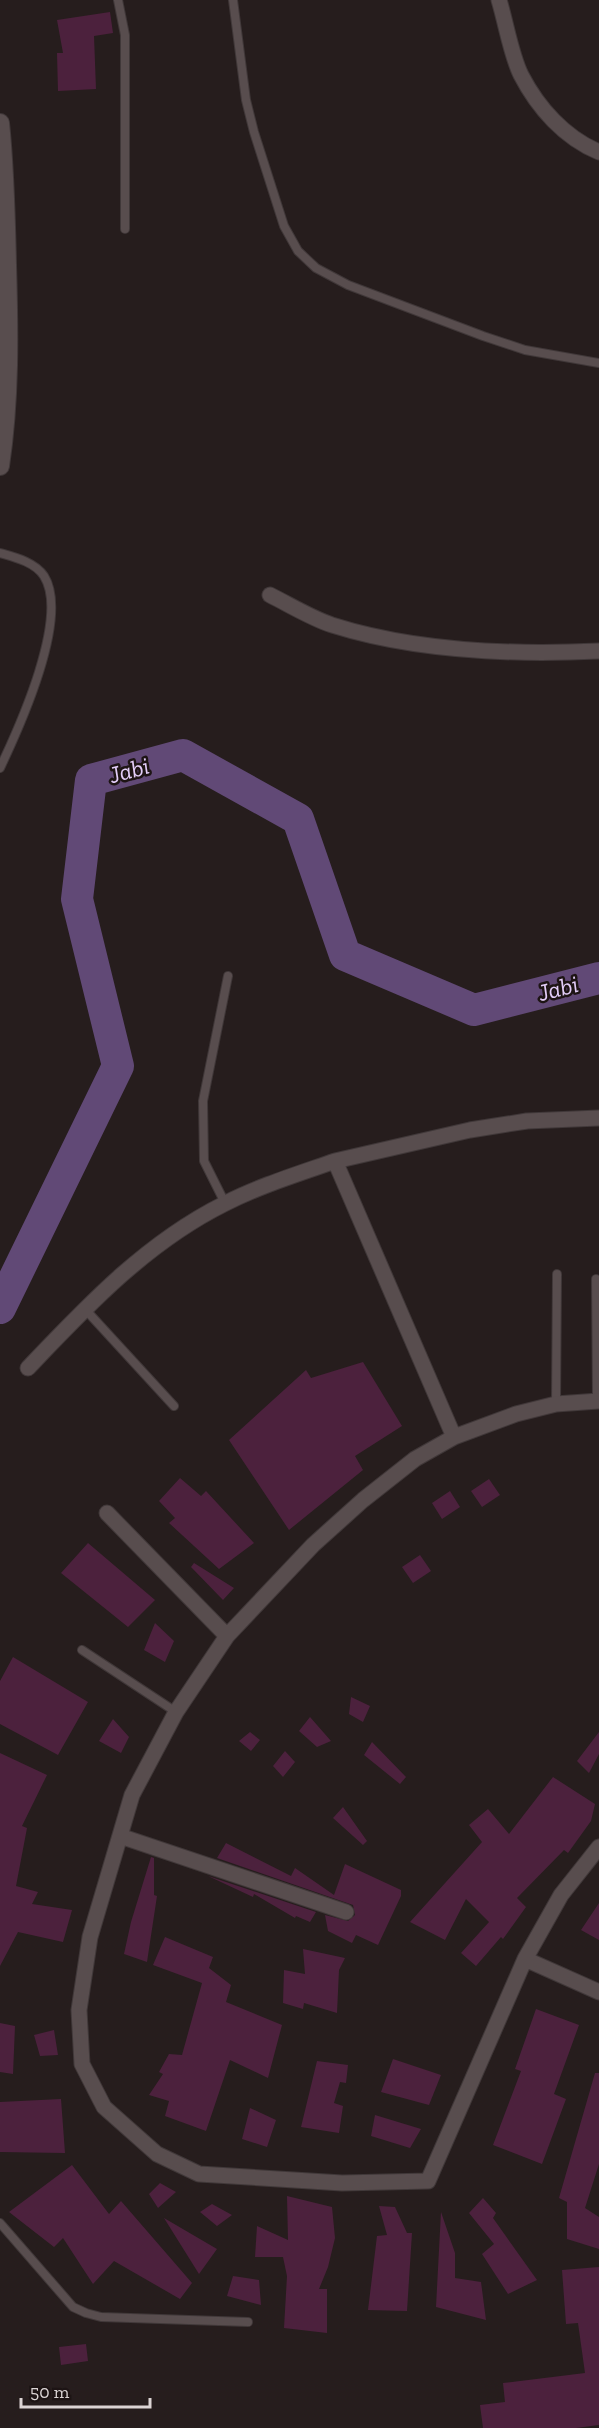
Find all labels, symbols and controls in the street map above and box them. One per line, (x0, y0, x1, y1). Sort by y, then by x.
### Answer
water label: Jabi (105, 751, 152, 789)
water label: Jabi (534, 969, 581, 1007)
scale bar (21, 2371, 150, 2409)
text: 50 m (30, 2381, 70, 2403)

